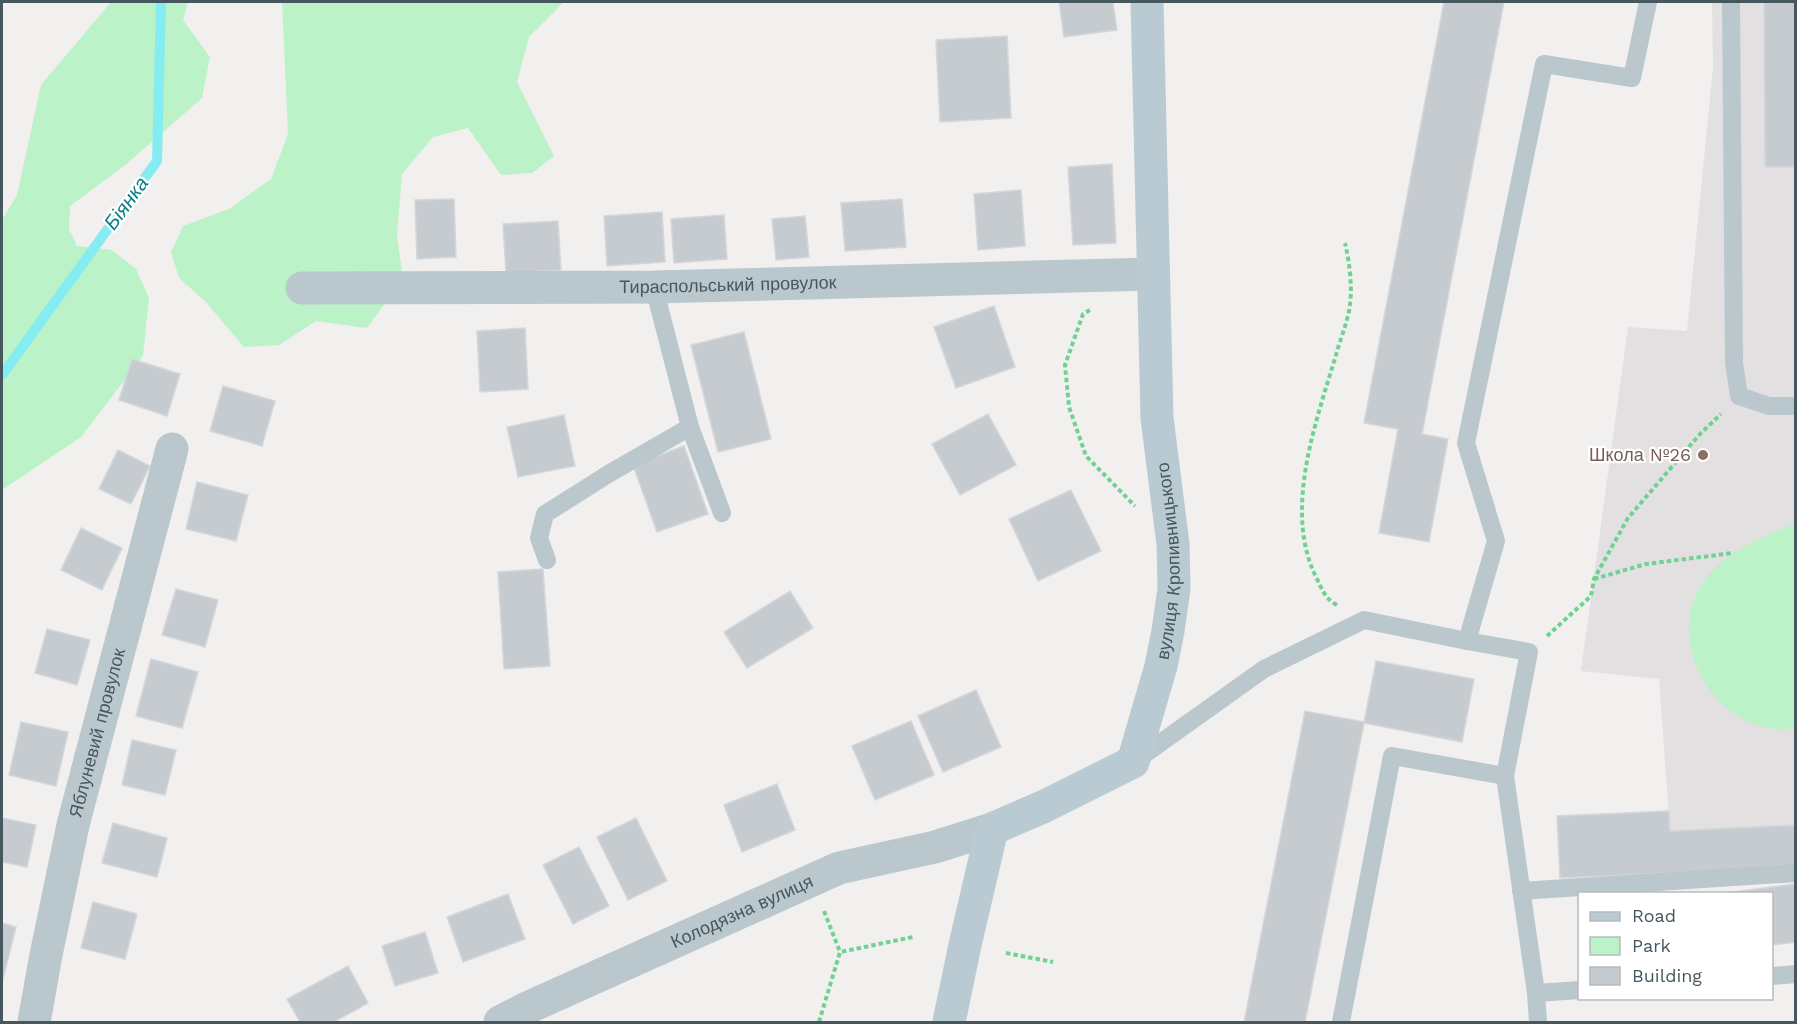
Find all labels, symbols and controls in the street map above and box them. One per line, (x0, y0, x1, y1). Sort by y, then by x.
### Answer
water label: Біянка (99, 172, 153, 234)
street label: Тираспольський провулок (619, 271, 837, 297)
place label: Школа №26 (1589, 444, 1691, 465)
marker: Школа №26 (1696, 448, 1710, 462)
street label: вулиця Кропивницького (1152, 461, 1185, 661)
street label: Яблуневий провулок (64, 646, 129, 820)
street label: Колодязна вулиця (667, 870, 816, 952)
legend (1578, 892, 1773, 1000)
text: Road (1632, 905, 1676, 926)
text: Park (1632, 935, 1671, 956)
text: Building (1632, 965, 1702, 986)

